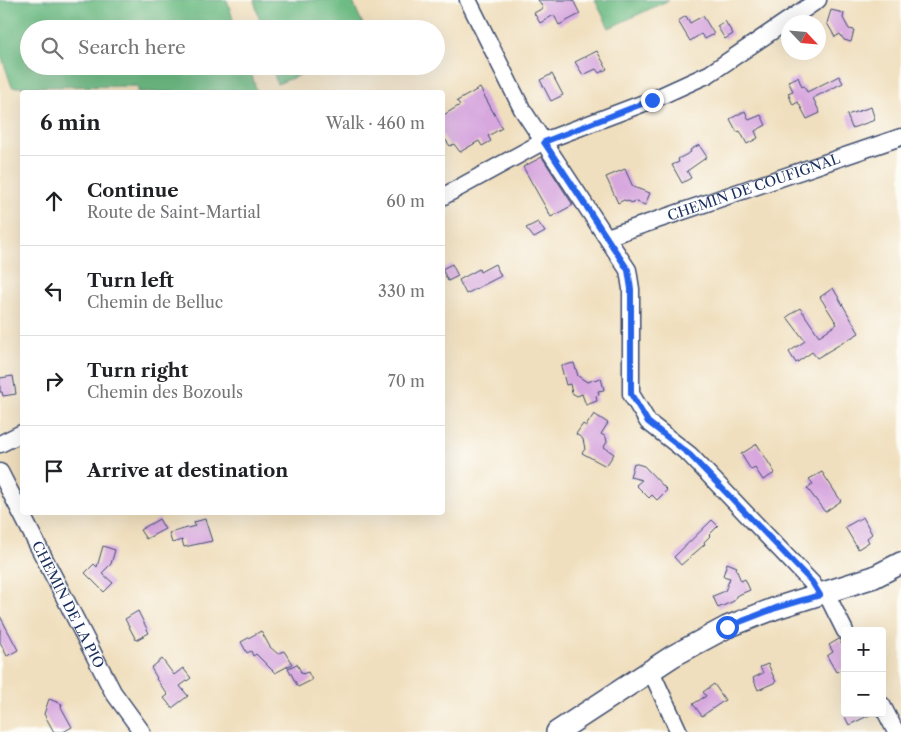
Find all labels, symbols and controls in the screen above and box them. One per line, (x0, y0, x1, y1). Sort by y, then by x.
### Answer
north arrow (781, 15, 826, 60)
search box (20, 20, 445, 75)
icon: search (38, 34, 66, 62)
text: Search here (78, 36, 186, 59)
route end (641, 89, 664, 112)
text: 6 min (40, 110, 101, 135)
text: Walk · 460 m (326, 113, 425, 133)
street label: CHEMIN DE COUFIGNAL (665, 149, 843, 225)
text: Continue (87, 179, 179, 202)
icon: ahead (40, 187, 68, 215)
text: 60 m (386, 191, 425, 211)
text: Route de Saint-Martial (87, 202, 261, 222)
text: Turn left (87, 269, 174, 292)
icon: left (40, 277, 68, 305)
text: 330 m (378, 281, 425, 301)
text: Chemin de Belluc (87, 292, 223, 312)
text: Turn right (87, 359, 188, 382)
icon: right (40, 367, 68, 395)
text: 70 m (388, 371, 425, 391)
text: Chemin des Bozouls (87, 382, 243, 402)
icon: arrive (40, 457, 68, 485)
text: Arrive at destination (87, 459, 288, 482)
street label: CHEMIN DE LA PIO (28, 538, 108, 671)
route start (716, 616, 739, 639)
map controls (841, 627, 886, 717)
button: + (841, 627, 886, 672)
button: − (841, 672, 886, 717)

